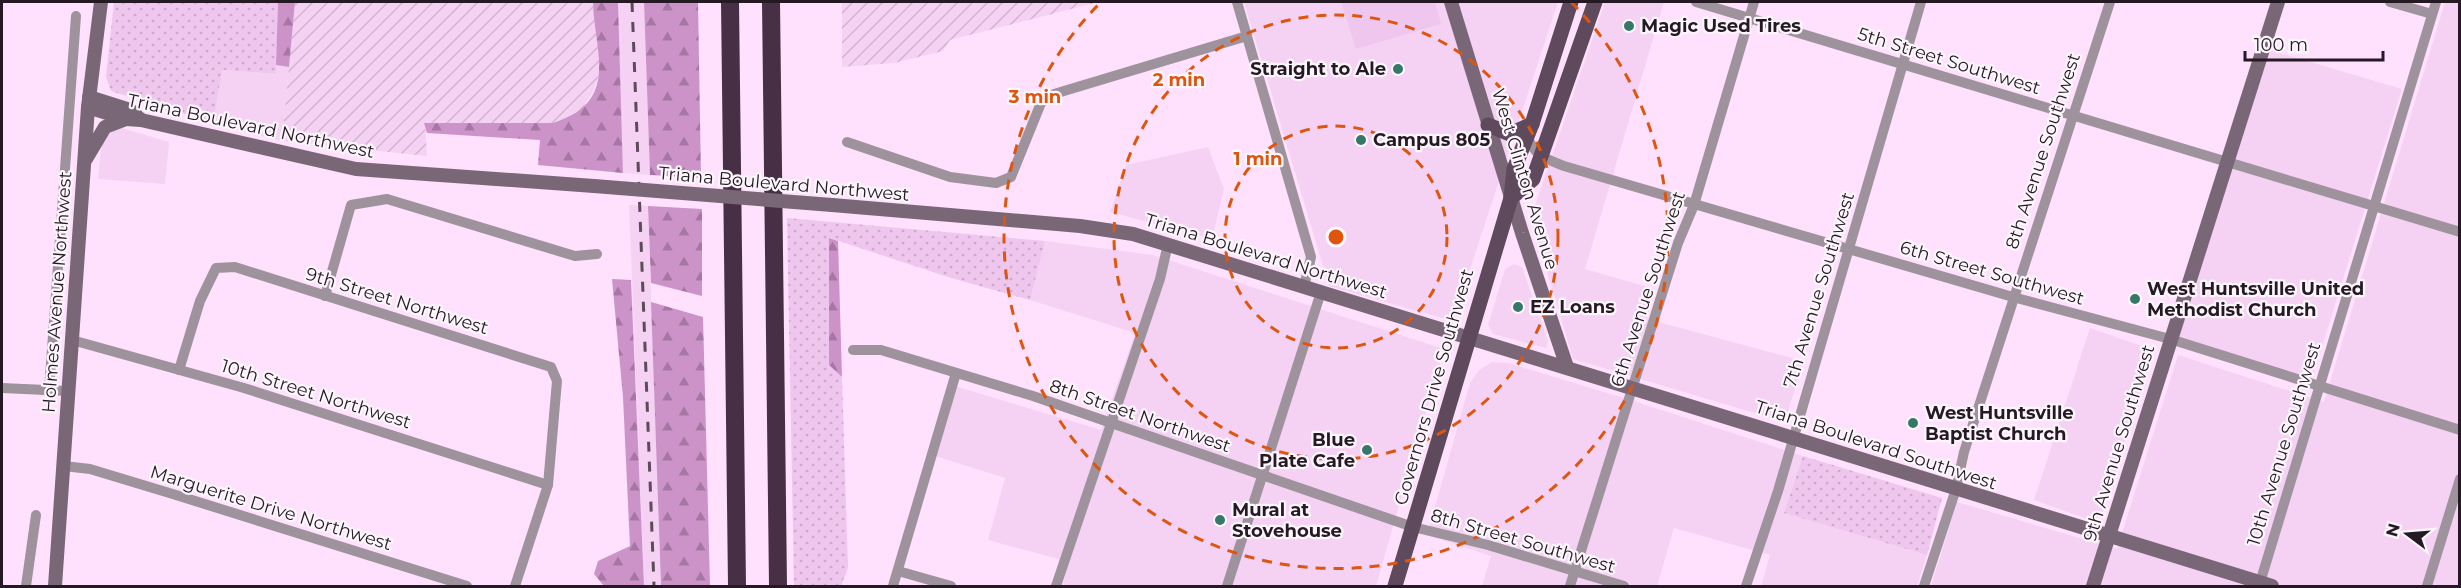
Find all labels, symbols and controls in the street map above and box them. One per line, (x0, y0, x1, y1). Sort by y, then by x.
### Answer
place label: Magic Used Tires (1641, 15, 1801, 37)
marker: Magic Used Tires (1622, 19, 1636, 33)
street label: 5th Street Southwest (1855, 23, 2043, 99)
scale bar (2245, 24, 2383, 62)
text: 100 m (2254, 34, 2308, 56)
street label: 8th Avenue Southwest (2001, 50, 2085, 252)
place label: Straight to Ale (1250, 58, 1386, 80)
marker: Straight to Ale (1391, 62, 1405, 76)
text: 2 min (1153, 69, 1205, 91)
text: 3 min (1008, 86, 1061, 108)
street label: West Clinton Avenue (1487, 86, 1563, 272)
street label: Triana Boulevard Northwest (126, 89, 376, 163)
place label: Campus 805 (1373, 129, 1490, 151)
marker: Campus 805 (1354, 133, 1368, 147)
text: 1 min (1234, 148, 1282, 170)
street label: Triana Boulevard Northwest (658, 162, 910, 206)
street label: Holmes Avenue Northwest (38, 170, 76, 414)
street label: 6th Avenue Southwest (1606, 189, 1690, 389)
street label: 7th Avenue Southwest (1779, 190, 1859, 390)
street label: Triana Boulevard Northwest (1142, 209, 1390, 303)
centre of rings (1326, 227, 1346, 247)
street label: 6th Street Southwest (1897, 236, 2087, 310)
street label: 9th Street Northwest (303, 263, 491, 339)
street label: Governors Drive Southwest (1390, 266, 1478, 508)
place label: West Huntsville United Methodist Church (2147, 278, 2364, 321)
marker: West Huntsville United Methodist Church (2128, 292, 2142, 306)
place label: EZ Loans (1530, 296, 1615, 318)
marker: EZ Loans (1511, 300, 1525, 314)
street label: 10th Avenue Southwest (2243, 340, 2325, 548)
street label: 9th Avenue Southwest (2079, 342, 2159, 544)
street label: 10th Street Northwest (219, 355, 413, 433)
street label: 8th Street Northwest (1047, 375, 1233, 457)
street label: Triana Boulevard Southwest (1752, 395, 2000, 495)
place label: West Huntsville Baptist Church (1925, 402, 2074, 445)
marker: West Huntsville Baptist Church (1906, 416, 1920, 430)
place label: Blue Plate Cafe (1259, 429, 1355, 472)
marker: Blue Plate Cafe (1360, 443, 1374, 457)
street label: Marguerite Drive Northwest (148, 461, 394, 555)
place label: Mural at Stovehouse (1232, 499, 1342, 542)
street label: 8th Street Southwest (1428, 504, 1618, 578)
north arrow (2377, 504, 2437, 564)
marker: Mural at Stovehouse (1213, 513, 1227, 527)
text: N (2382, 521, 2404, 539)

